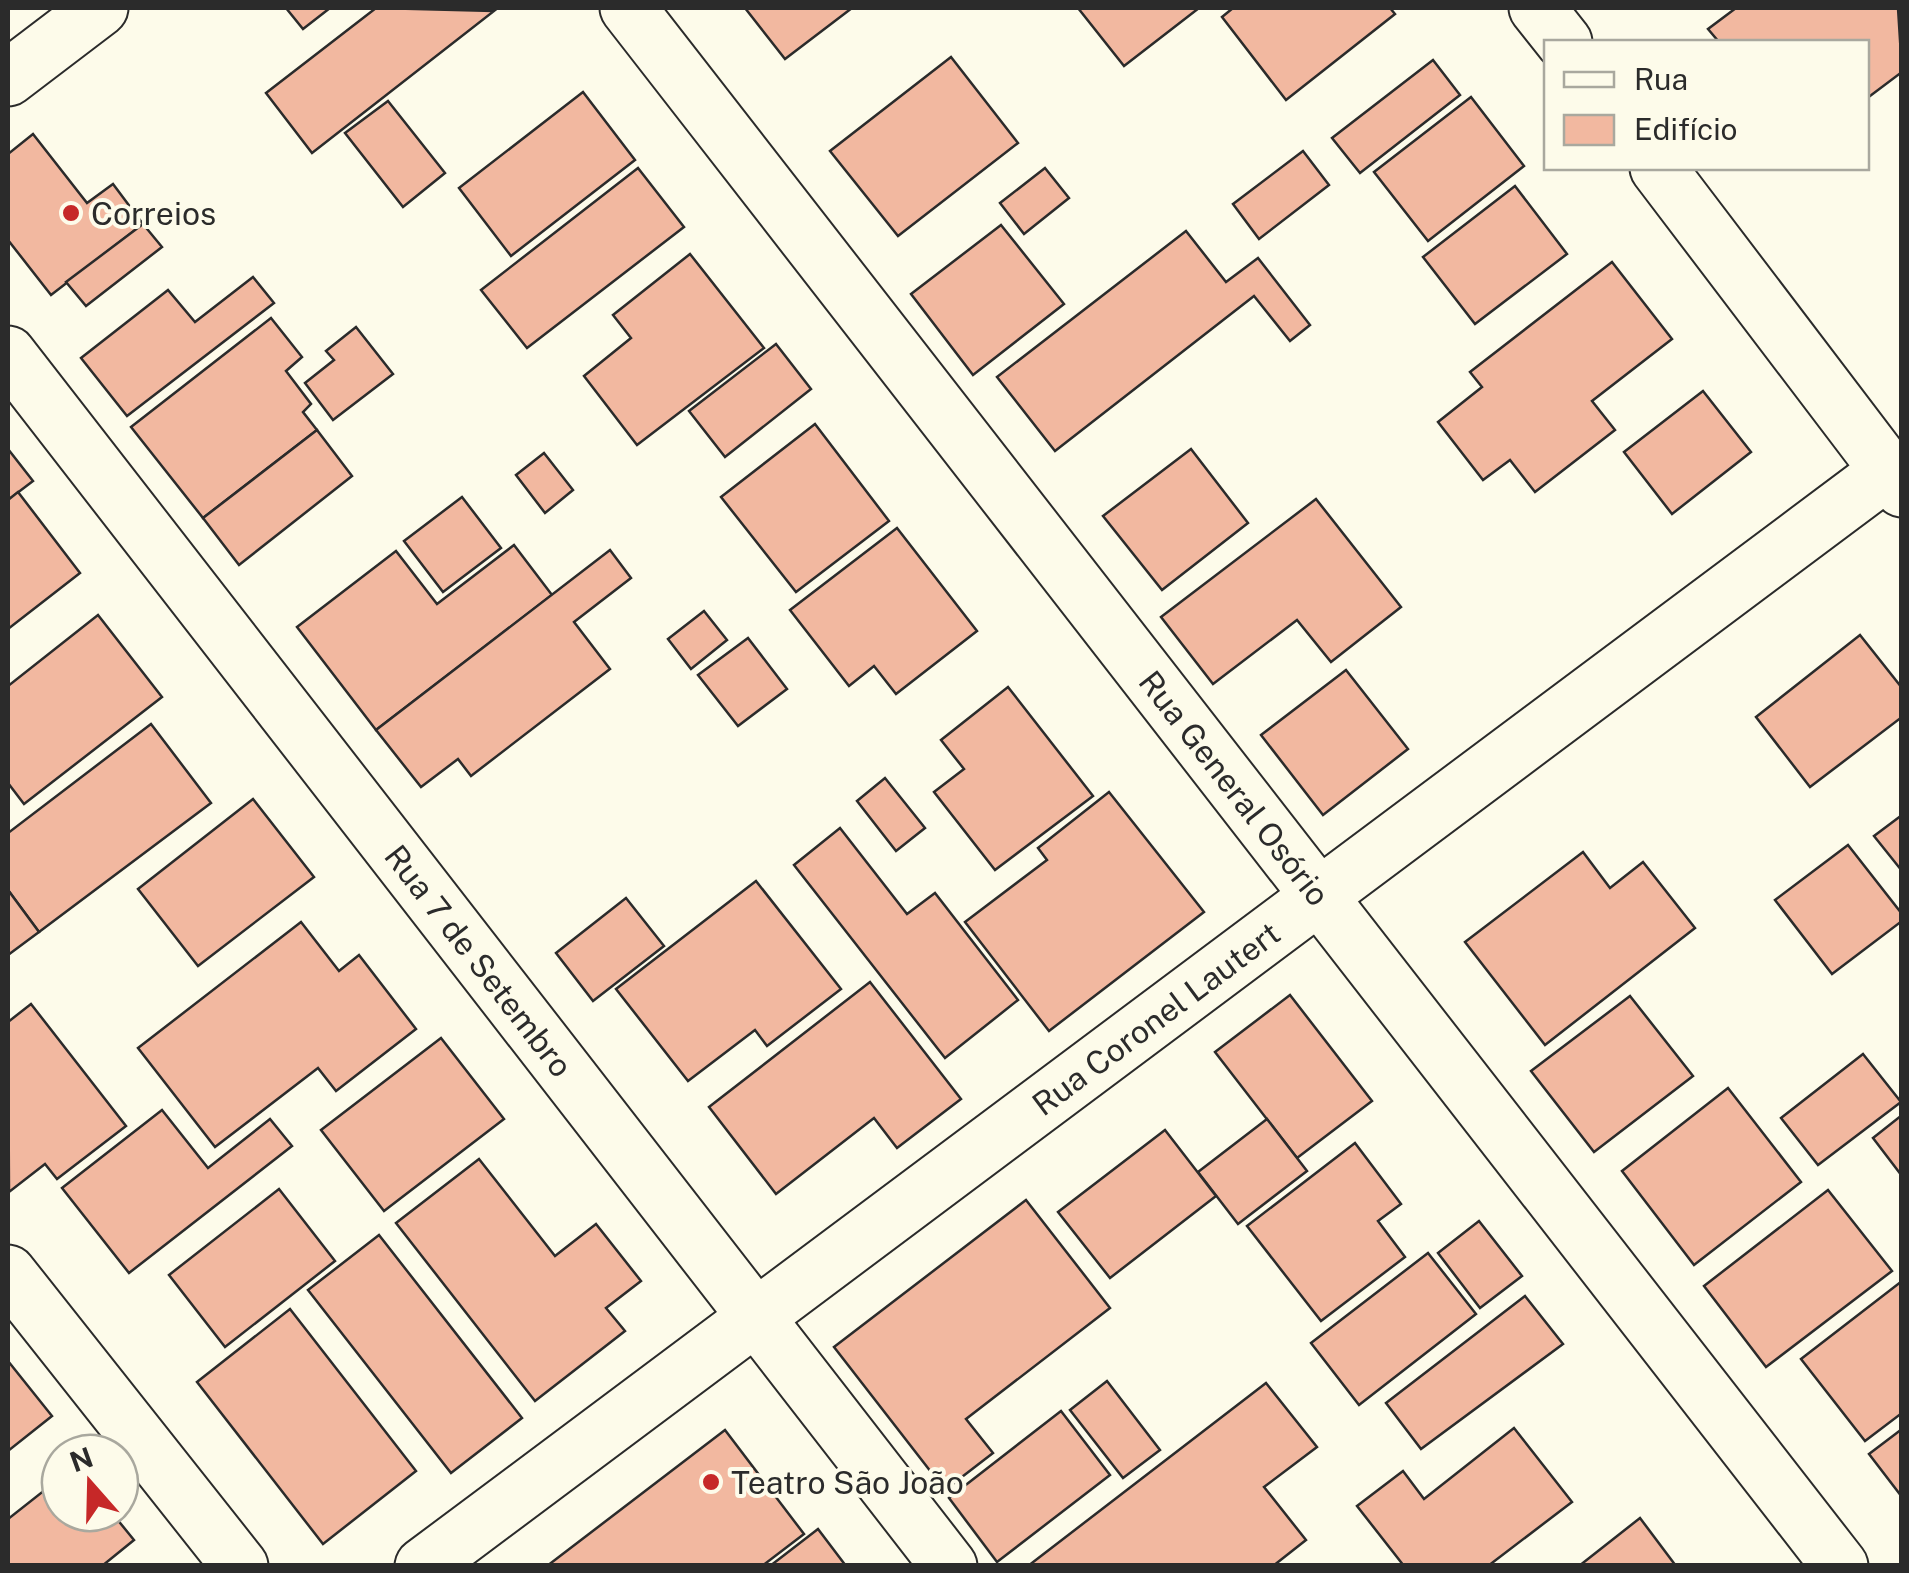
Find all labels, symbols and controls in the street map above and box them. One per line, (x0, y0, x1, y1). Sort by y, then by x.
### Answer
legend (1544, 40, 1869, 170)
text: Rua (1634, 61, 1688, 97)
text: Edifício (1634, 111, 1738, 147)
place label: Correios (91, 195, 216, 232)
marker: Correios (60, 202, 82, 224)
street label: Rua General Osório (1132, 663, 1337, 912)
street label: Rua 7 de Setembro (378, 838, 580, 1084)
street label: Rua Coronel Lautert (1025, 914, 1287, 1123)
north arrow (40, 1433, 140, 1533)
text: N (65, 1440, 97, 1478)
place label: Teatro São João (731, 1464, 964, 1501)
marker: Teatro São João (700, 1471, 722, 1493)

